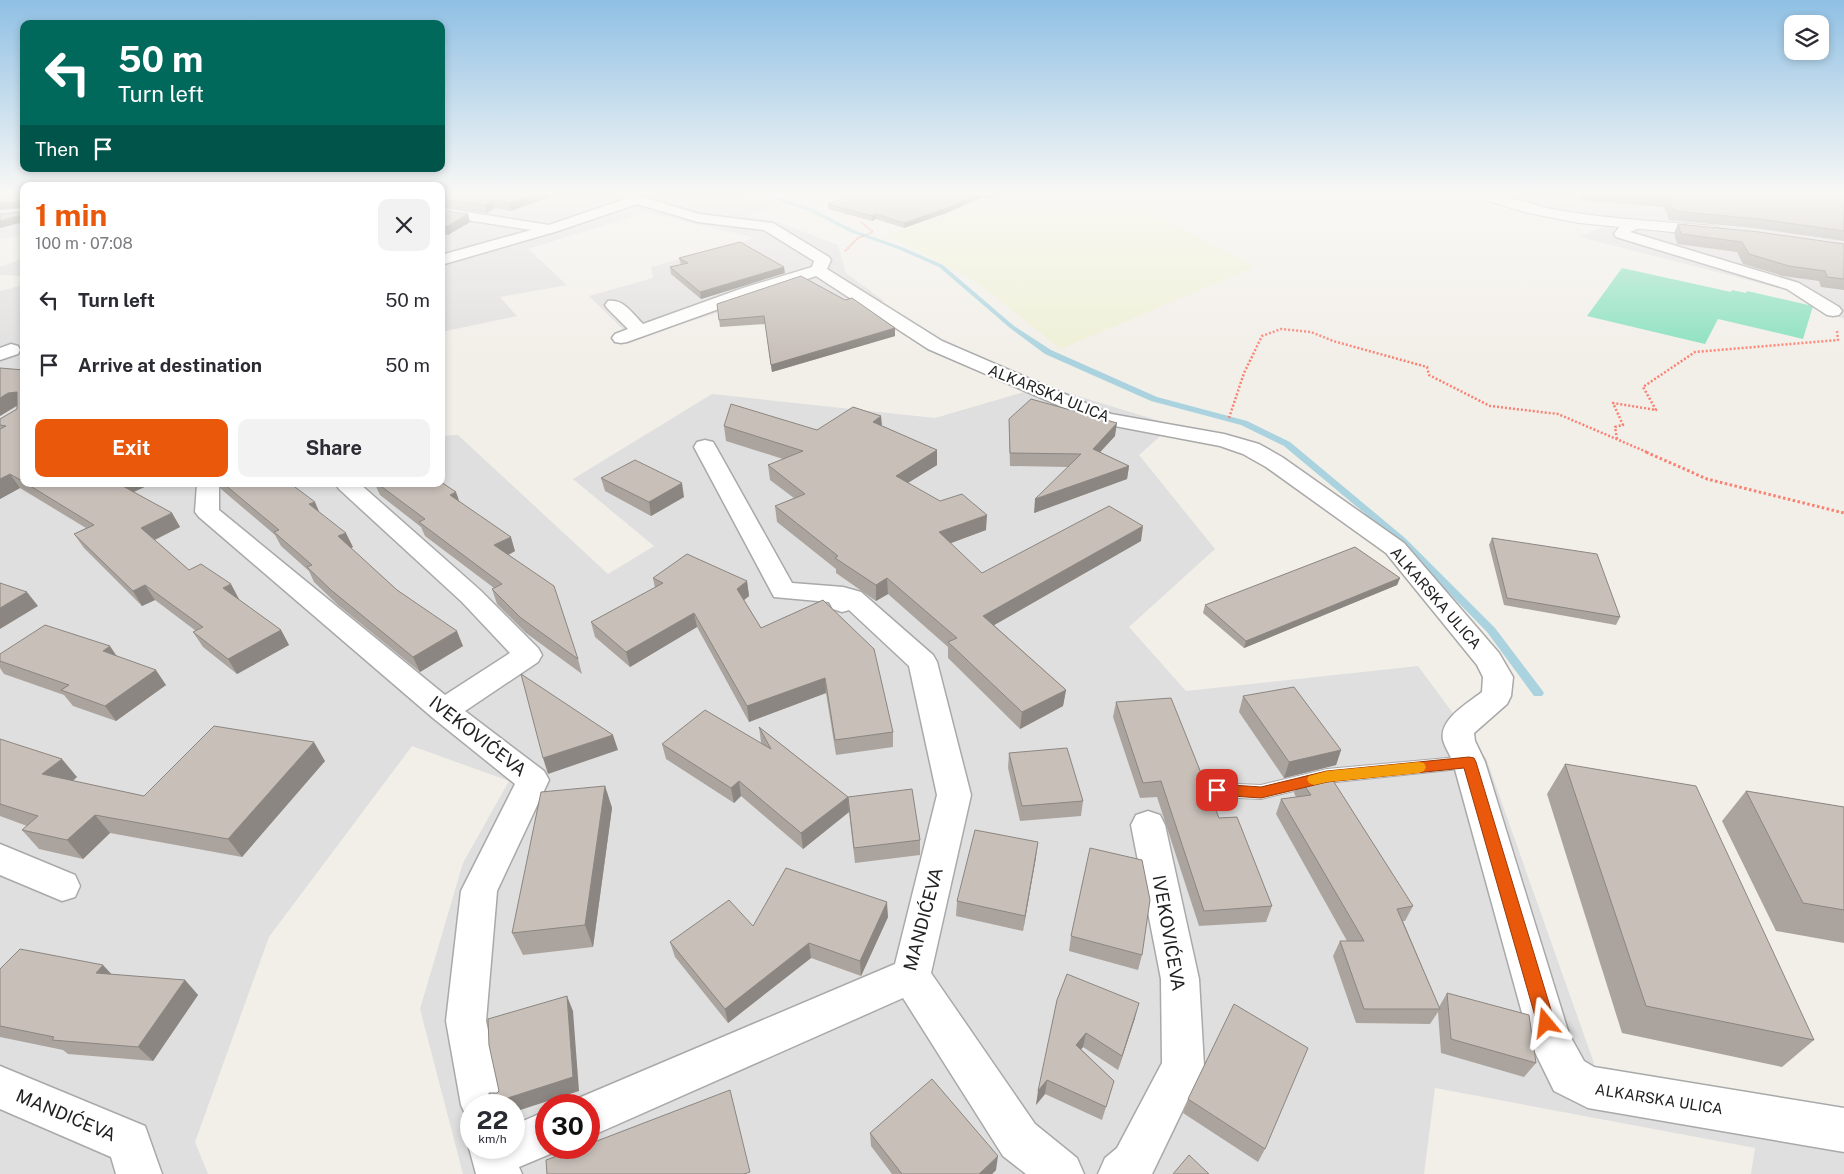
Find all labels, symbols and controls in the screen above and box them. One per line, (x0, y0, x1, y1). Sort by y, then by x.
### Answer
map controls (1784, 15, 1829, 60)
button: layers (1784, 15, 1829, 60)
text: 50 m (118, 39, 203, 80)
icon: left (35, 40, 100, 105)
text: Turn left (118, 81, 204, 107)
icon: arrive (89, 135, 117, 163)
text: Then (35, 138, 79, 160)
text: 1 min (35, 197, 107, 233)
button: close (378, 199, 430, 251)
text: 100 m · 07:08 (35, 234, 133, 253)
icon: left (35, 286, 63, 314)
text: Turn left (78, 289, 155, 311)
text: 50 m (385, 289, 430, 311)
icon: arrive (35, 351, 63, 379)
text: Arrive at destination (78, 354, 262, 376)
text: 50 m (385, 354, 430, 376)
street label: ALKARSKA ULICA (986, 361, 1112, 425)
button: Exit (35, 419, 228, 477)
button: Share (238, 419, 430, 477)
street label: ALKARSKA ULICA (1387, 544, 1485, 653)
street label: IVEKOVIĆEVA (425, 691, 531, 781)
pin (1196, 769, 1238, 811)
icon: arrive (1203, 776, 1231, 804)
street label: MANDIĆEVA (898, 864, 947, 973)
street label: IVEKOVIĆEVA (1148, 873, 1191, 993)
position arrow (1519, 996, 1571, 1048)
street label: ALKARSKA ULICA (1594, 1081, 1724, 1118)
street label: MANDIĆEVA (13, 1084, 120, 1146)
speed limit sign: 30 (535, 1094, 600, 1159)
text: 22 (477, 1105, 508, 1135)
text: km/h (478, 1132, 507, 1146)

